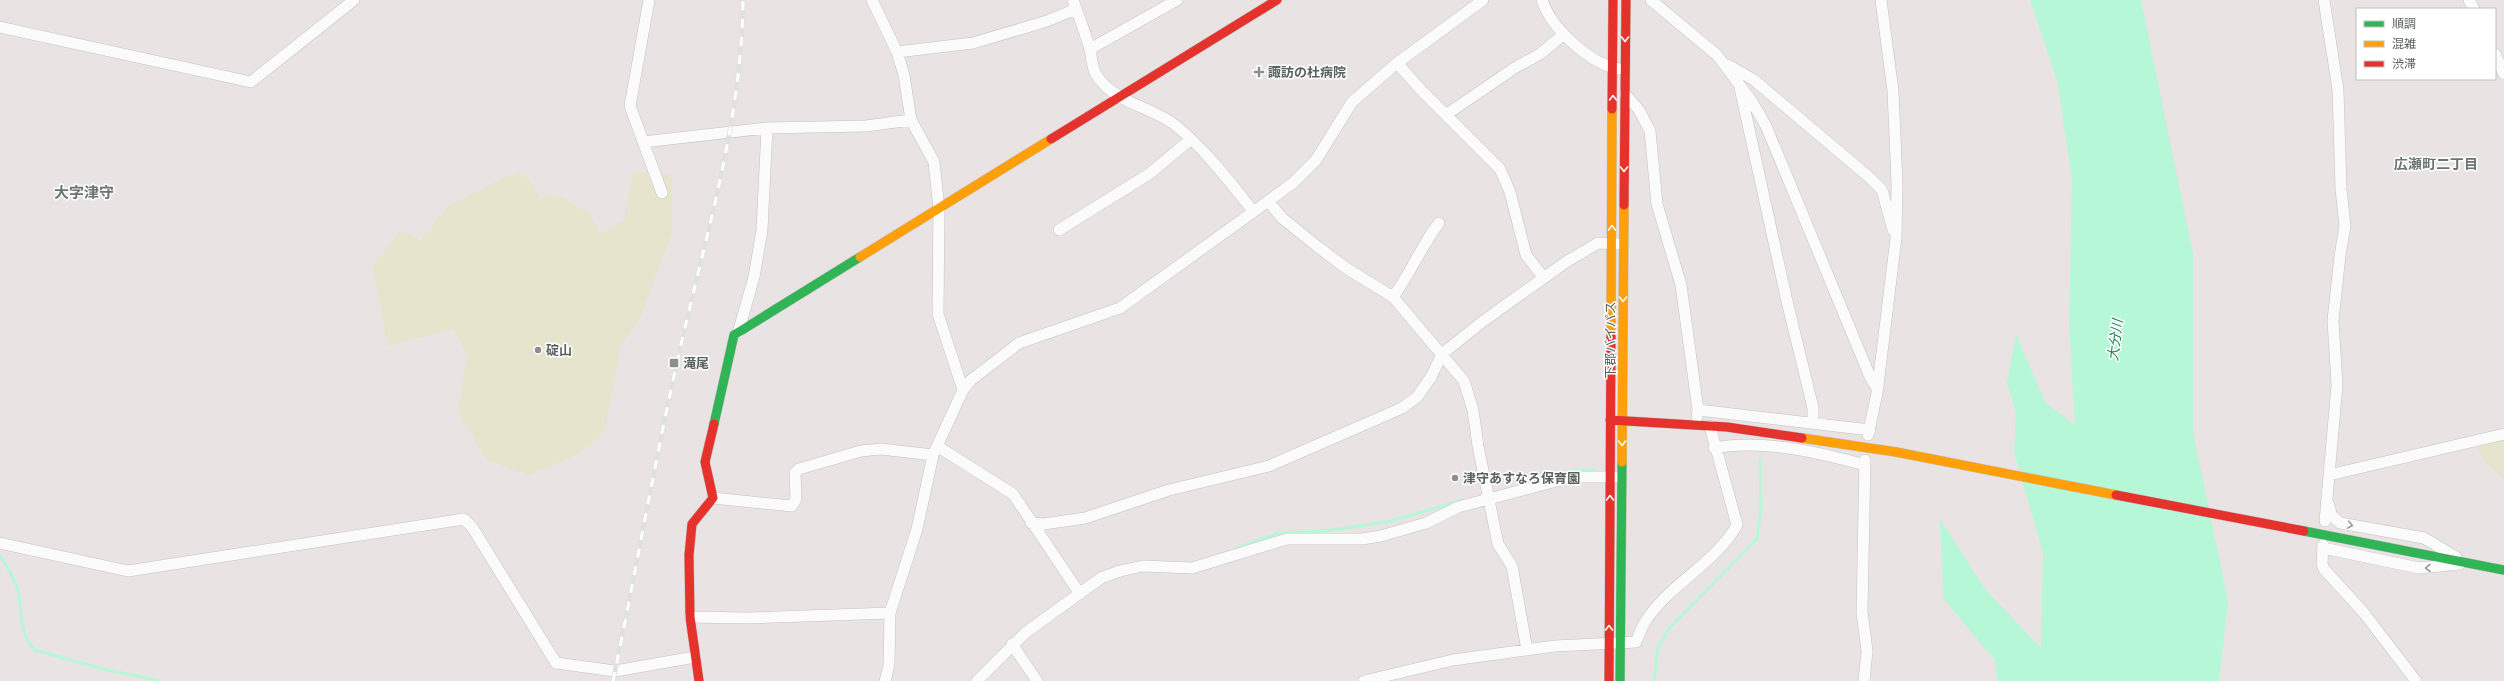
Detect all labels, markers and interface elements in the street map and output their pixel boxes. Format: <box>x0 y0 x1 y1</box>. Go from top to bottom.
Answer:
legend <box>2356 8 2496 80</box>
text: 順調 <box>2392 17 2416 31</box>
one-way arrow <box>1621 36 1629 42</box>
text: 混雑 <box>2392 37 2416 51</box>
text: 渋滞 <box>2392 57 2416 71</box>
place label: 諏訪の杜病院 <box>1268 65 1346 80</box>
marker: 諏訪の杜病院 <box>1253 66 1265 78</box>
one-way arrow <box>1608 95 1617 101</box>
district label: 広瀬町二丁目 <box>2394 156 2478 172</box>
one-way arrow <box>1620 166 1628 172</box>
district label: 大字津守 <box>54 184 114 202</box>
one-way arrow <box>1608 225 1616 231</box>
one-way arrow <box>1619 296 1627 302</box>
street label: 下郡バイパス <box>1603 301 1618 379</box>
water label: 大分川 <box>2105 316 2126 362</box>
place label: 碇山 <box>546 343 572 358</box>
marker: 碇山 <box>533 345 543 355</box>
place label: 滝尾 <box>683 356 709 371</box>
marker: 滝尾 <box>668 357 680 369</box>
one-way arrow <box>1618 440 1626 446</box>
place label: 津守あすなろ保育園 <box>1463 471 1580 486</box>
marker: 津守あすなろ保育園 <box>1450 473 1460 483</box>
one-way arrow <box>1606 495 1614 501</box>
one-way arrow <box>2347 521 2353 529</box>
one-way arrow <box>2425 564 2431 572</box>
one-way arrow <box>1605 625 1613 631</box>

